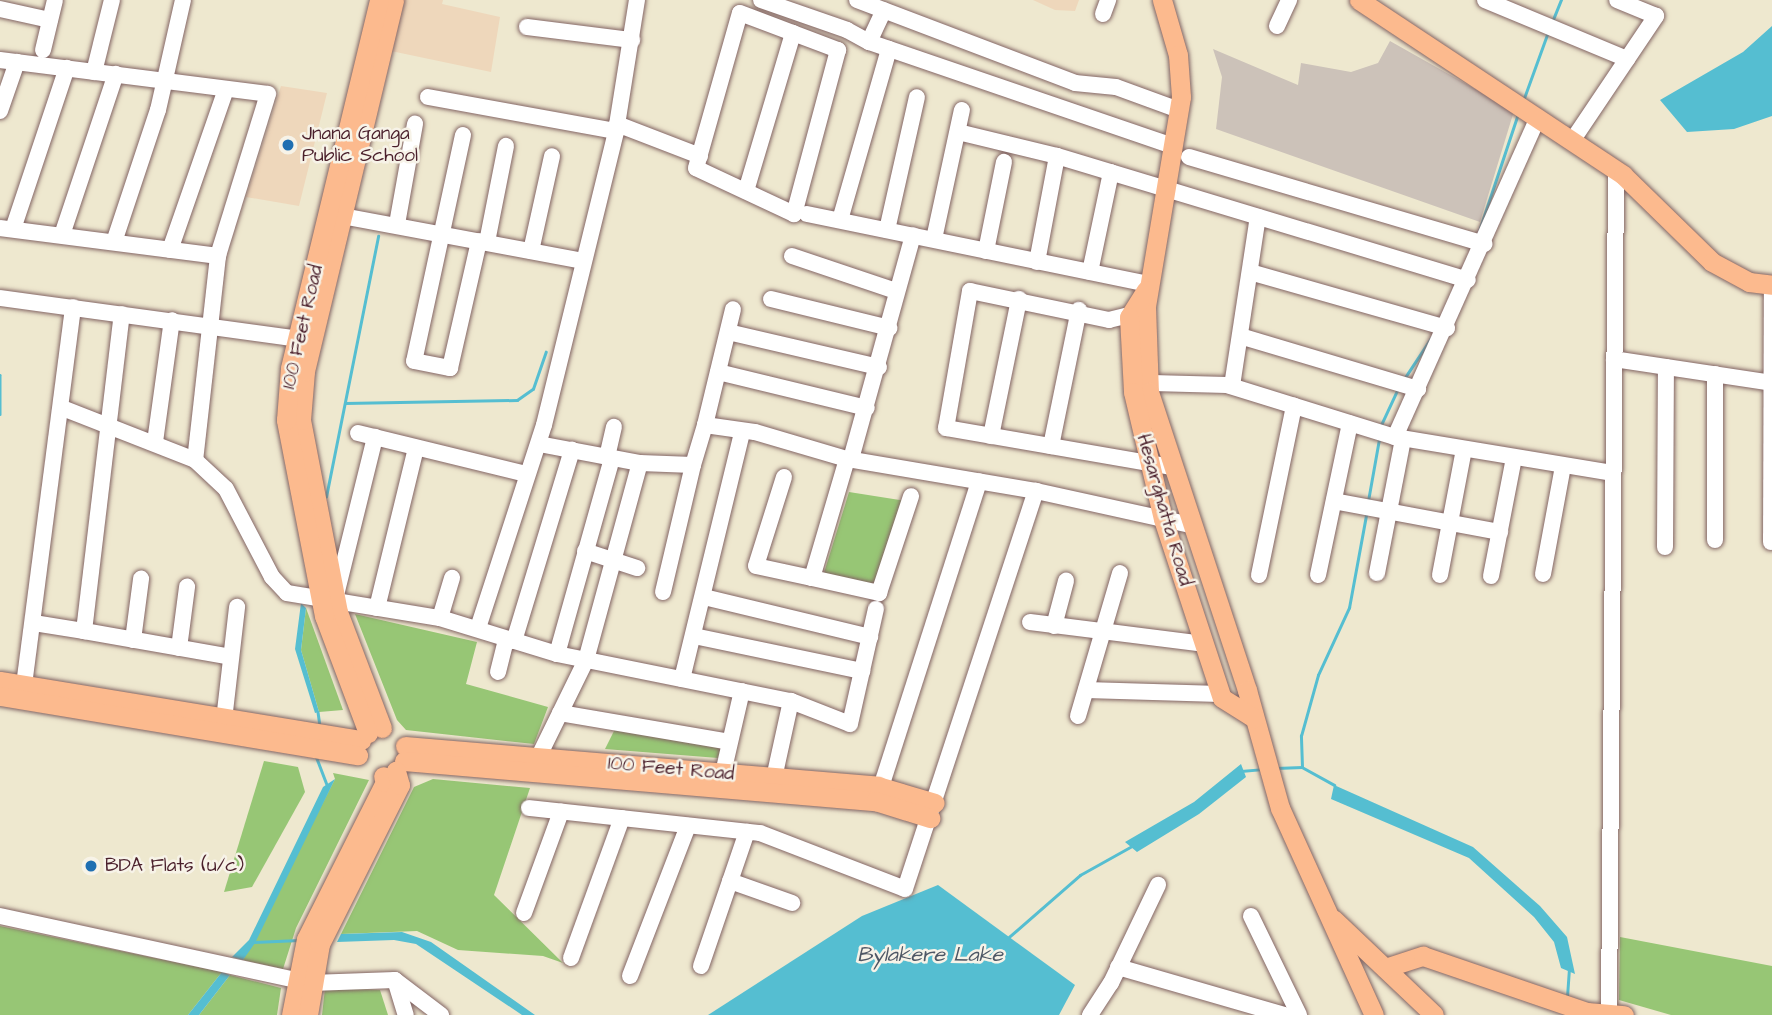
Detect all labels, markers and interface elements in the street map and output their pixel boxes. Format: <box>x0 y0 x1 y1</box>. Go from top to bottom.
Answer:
place label: Jnana Ganga Public School <box>302 123 418 167</box>
marker: Jnana Ganga Public School <box>280 137 296 153</box>
street label: 100 Feet Road <box>278 263 328 391</box>
street label: Hesarghatta Road <box>1131 432 1197 588</box>
street label: 100 Feet Road <box>607 752 735 786</box>
place label: BDA Flats (u/c) <box>105 855 244 877</box>
marker: BDA Flats (u/c) <box>83 858 99 874</box>
water label: Bylakere Lake <box>857 942 1003 968</box>

